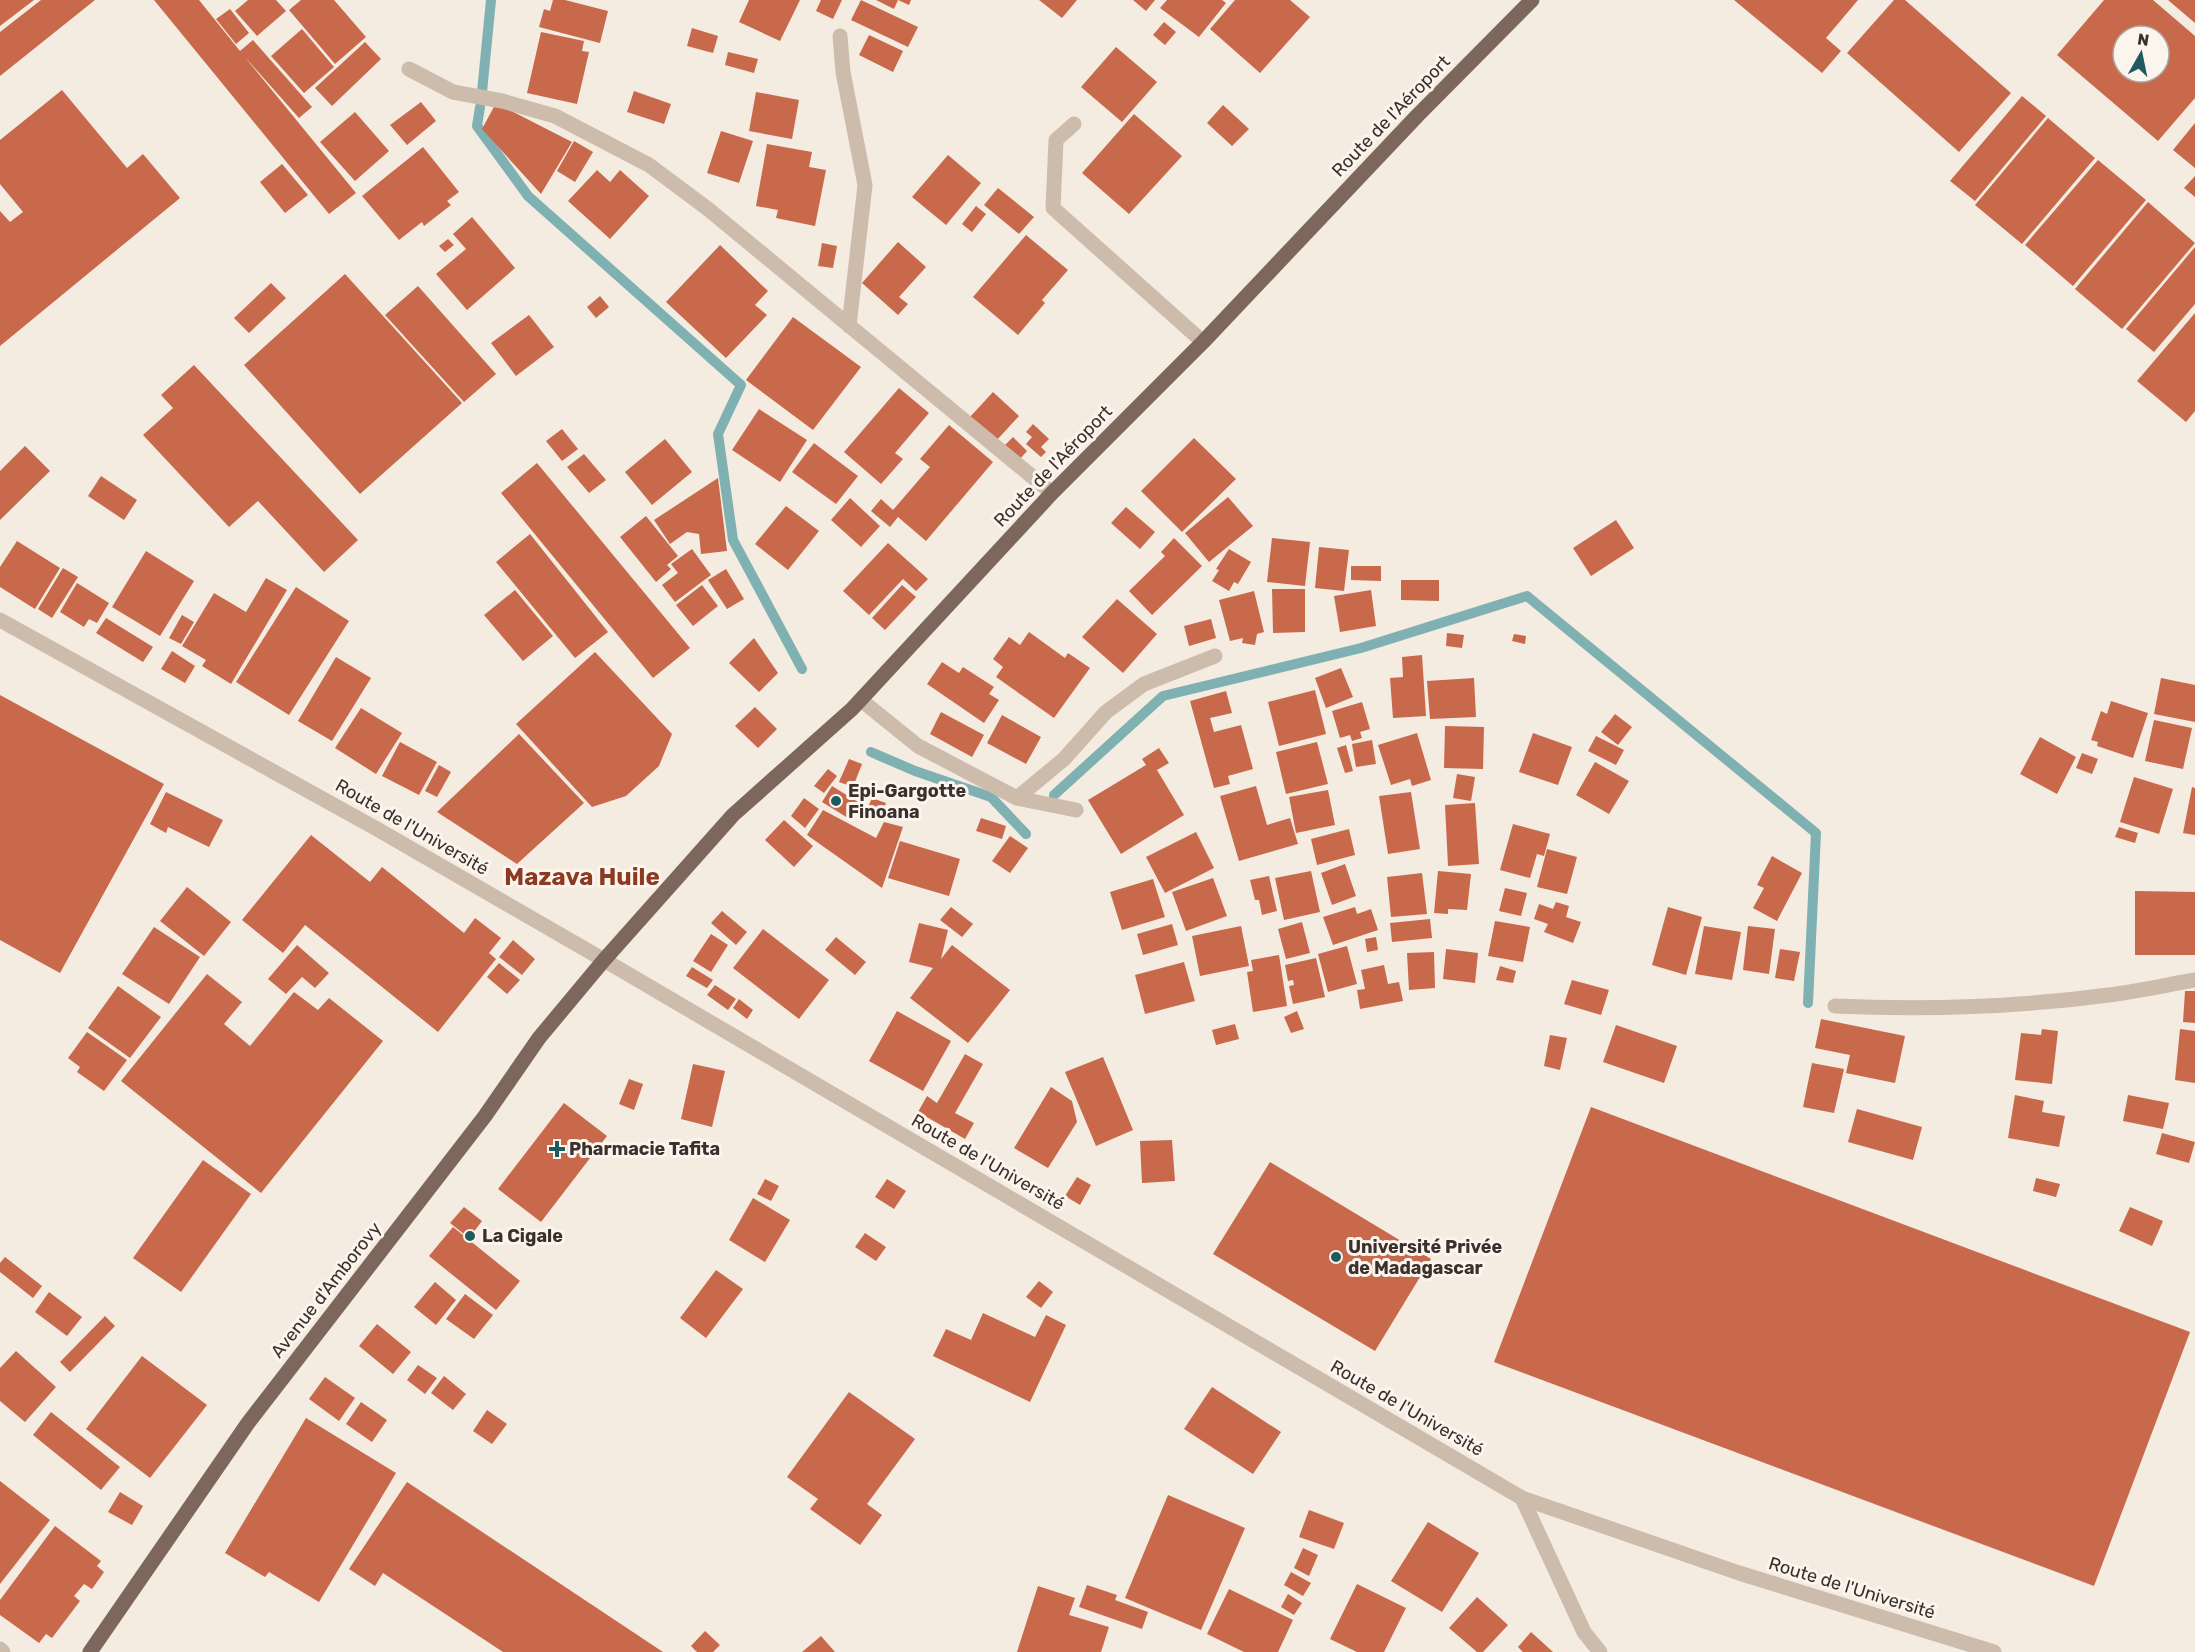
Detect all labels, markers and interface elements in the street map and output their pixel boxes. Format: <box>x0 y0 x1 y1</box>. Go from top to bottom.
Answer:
north arrow <box>2111 24 2171 84</box>
text: N <box>2136 29 2150 50</box>
street label: Route de l'Aéroport <box>1327 51 1455 181</box>
street label: Route de l'Aéroport <box>989 401 1117 531</box>
street label: Route de l'Université <box>332 774 492 880</box>
place label: Epi-Gargotte Finoana <box>848 780 966 823</box>
marker: Epi-Gargotte Finoana <box>829 794 843 808</box>
district label: Mazava Huile <box>504 863 660 891</box>
street label: Route de l'Université <box>908 1109 1068 1215</box>
place label: Pharmacie Tafita <box>569 1138 720 1160</box>
marker: Pharmacie Tafita <box>550 1142 564 1156</box>
street label: Avenue d'Amborovy <box>266 1218 386 1362</box>
place label: La Cigale <box>482 1225 563 1247</box>
marker: La Cigale <box>463 1229 477 1243</box>
place label: Université Privée de Madagascar <box>1348 1236 1503 1279</box>
marker: Université Privée de Madagascar <box>1329 1250 1343 1264</box>
street label: Route de l'Université <box>1327 1355 1487 1461</box>
street label: Route de l'Université <box>1766 1552 1938 1624</box>

